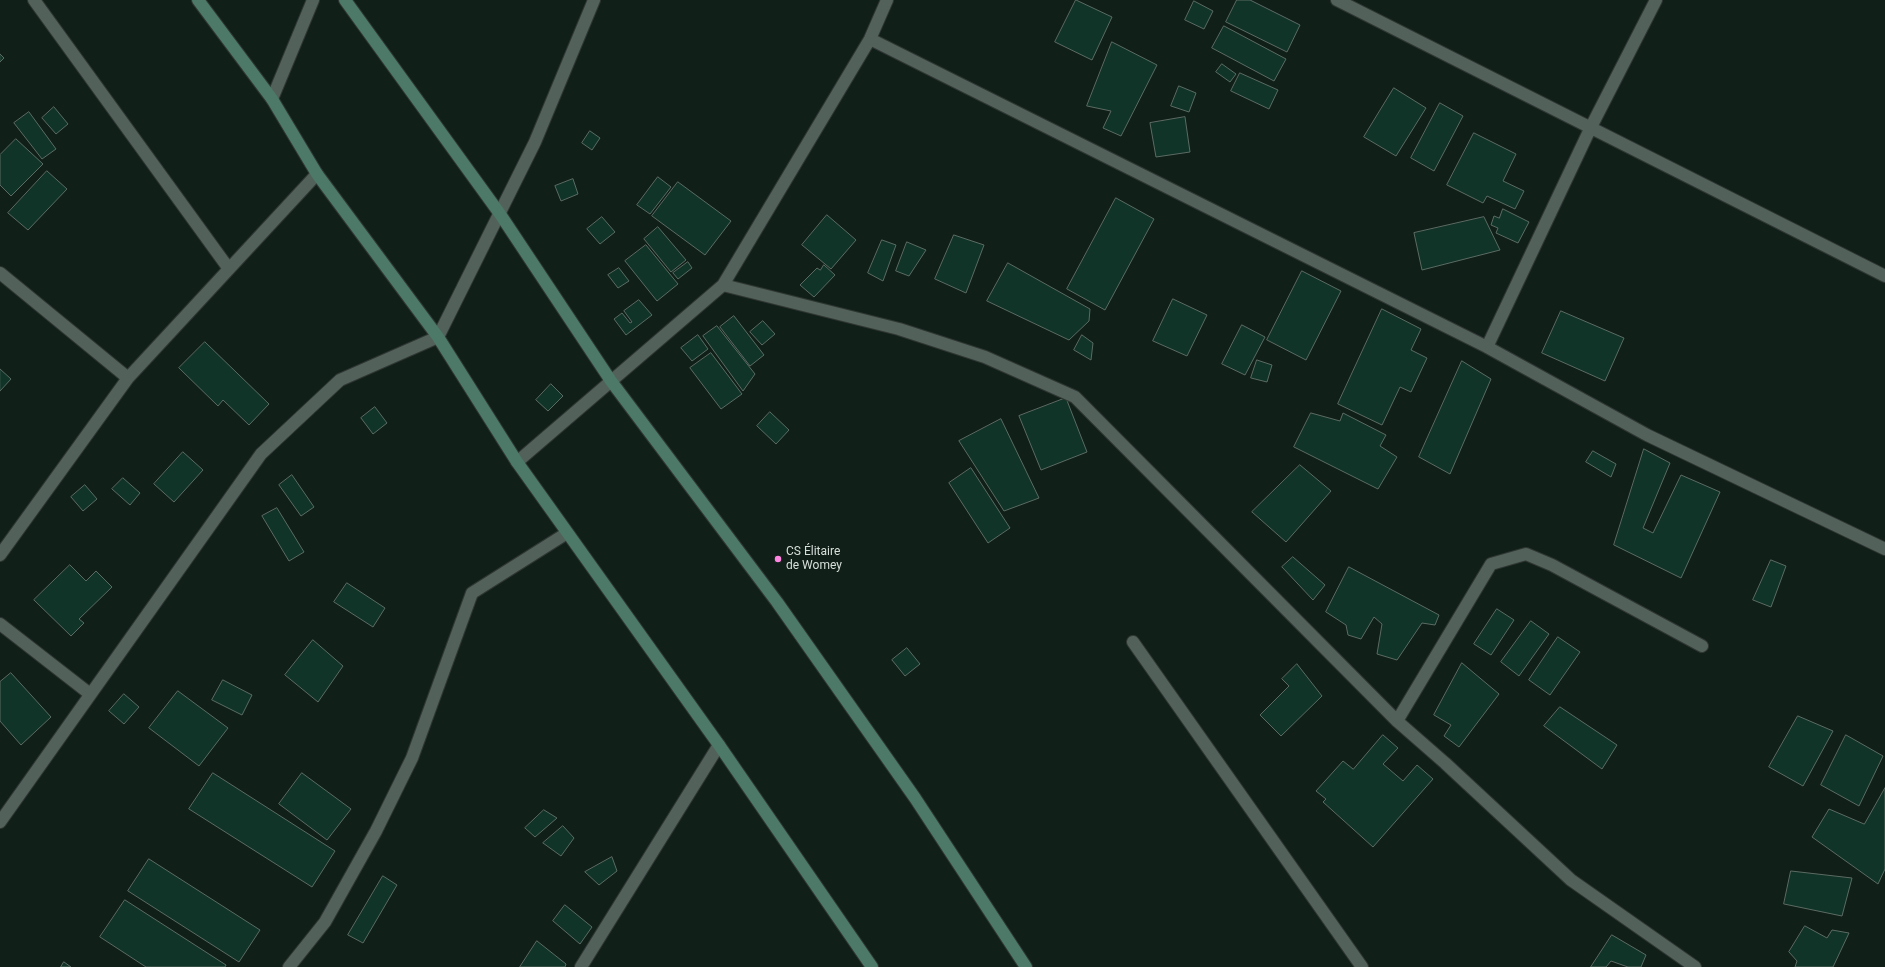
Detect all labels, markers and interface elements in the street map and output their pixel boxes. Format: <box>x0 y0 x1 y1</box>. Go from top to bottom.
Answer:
place label: CS Élitaire de Womey <box>786 545 842 573</box>
marker: CS Élitaire de Womey <box>773 554 783 564</box>

